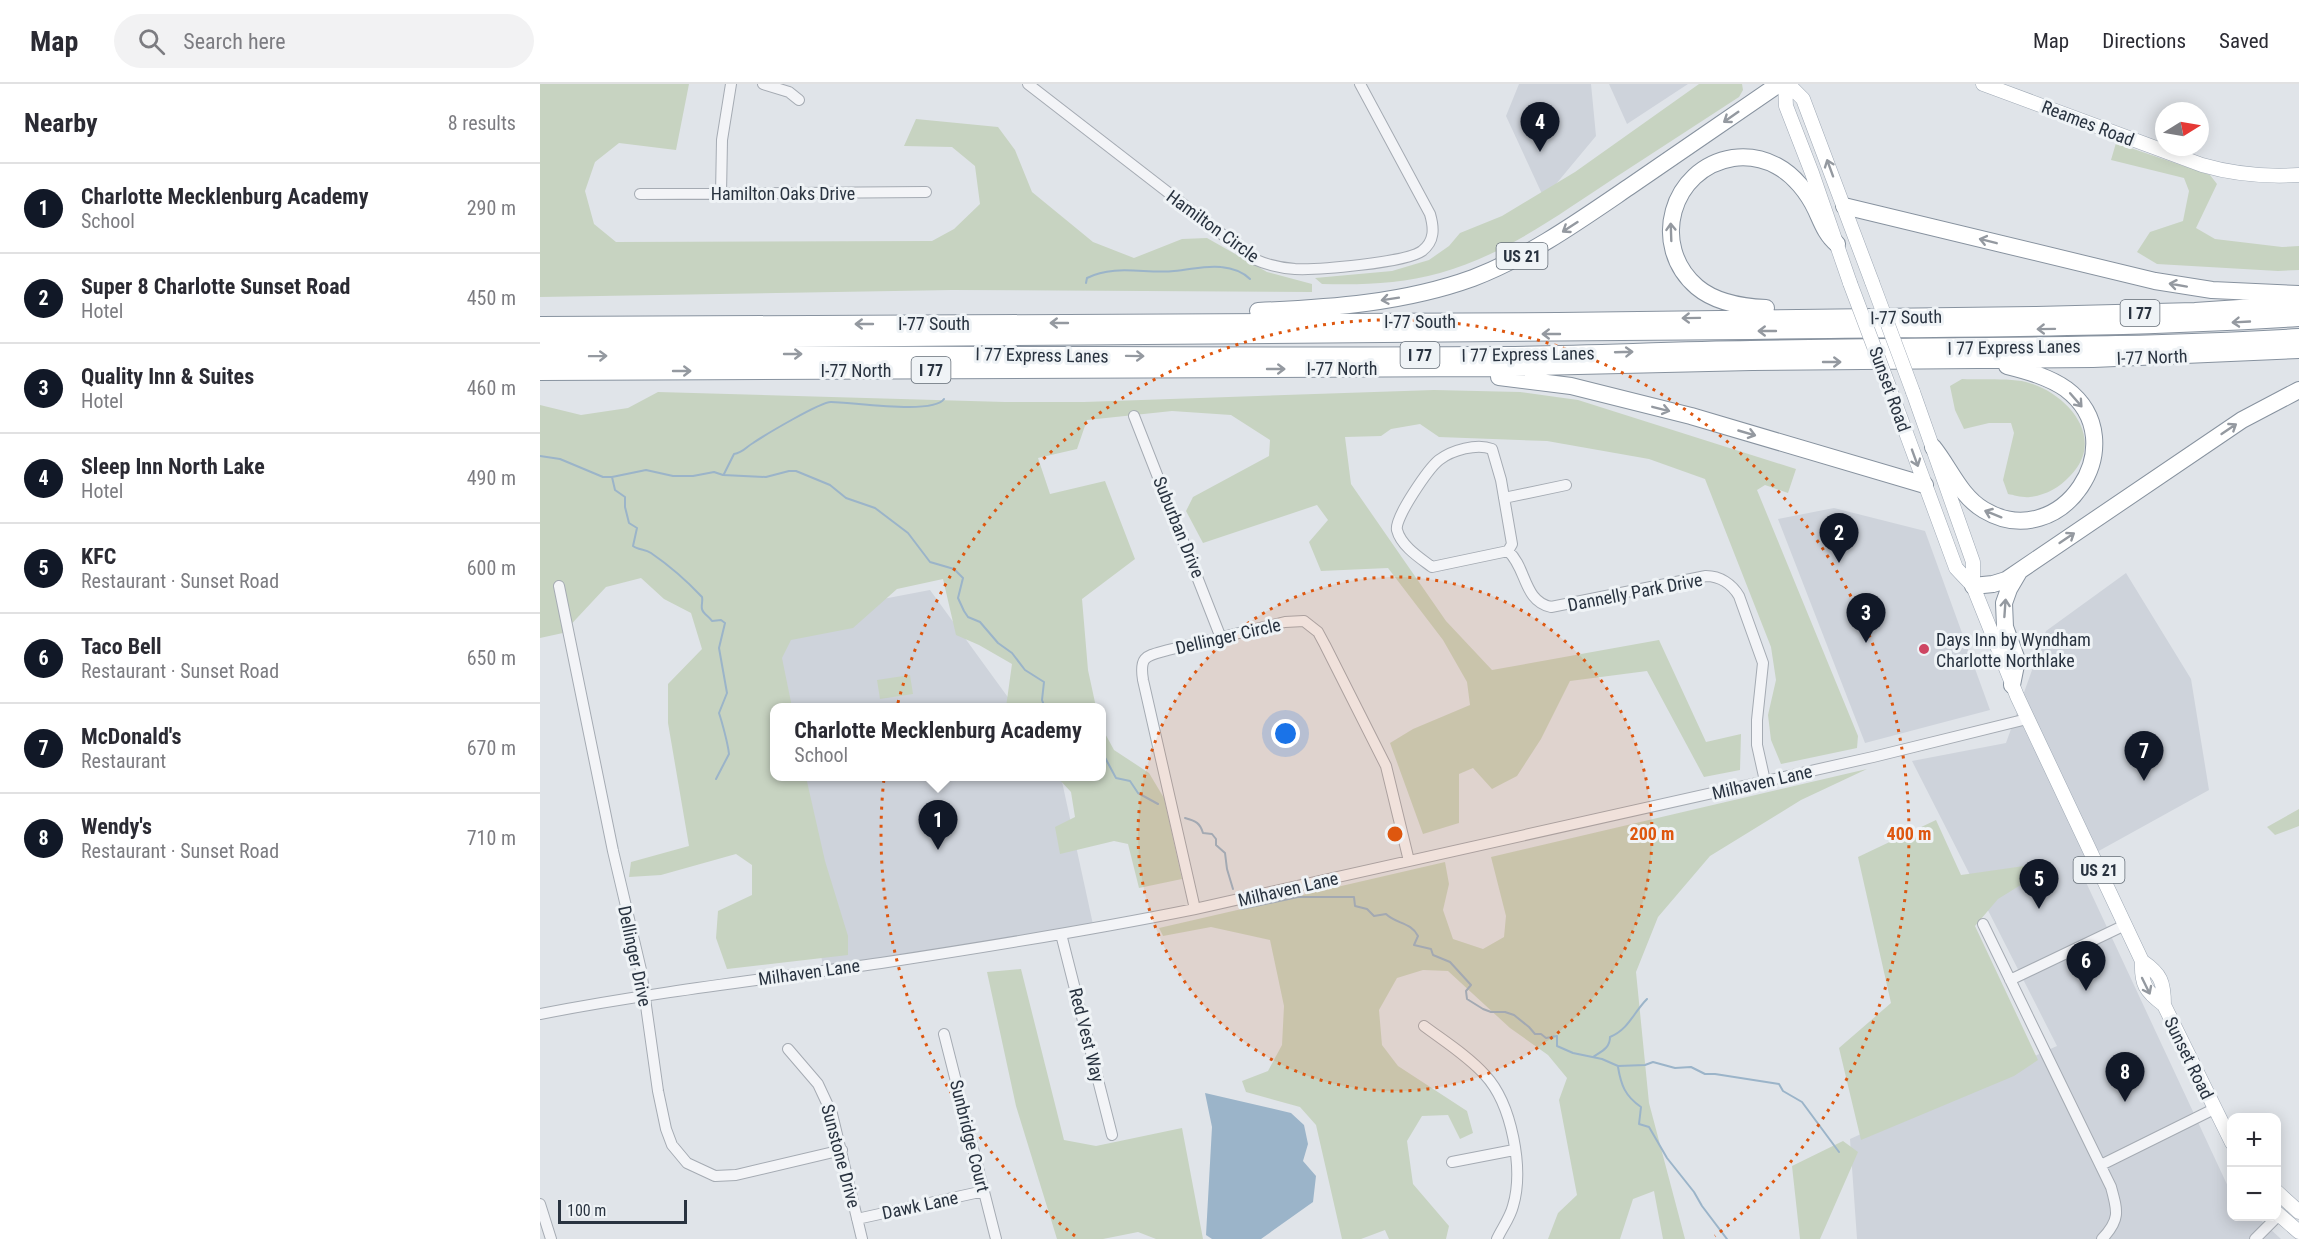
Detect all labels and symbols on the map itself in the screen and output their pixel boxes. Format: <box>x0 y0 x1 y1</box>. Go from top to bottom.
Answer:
street label: Reames Road <box>2039 96 2137 150</box>
north arrow <box>2155 102 2209 156</box>
pin: 4 <box>1520 103 1560 152</box>
one-way arrow <box>1723 111 1740 123</box>
one-way arrow <box>1824 160 1835 178</box>
street label: Hamilton Oaks Drive <box>711 183 855 204</box>
street label: Hamilton Circle <box>1163 185 1263 267</box>
one-way arrow <box>1562 222 1579 234</box>
one-way arrow <box>1666 223 1677 243</box>
one-way arrow <box>1979 234 1998 246</box>
road number: US 21 <box>1496 243 1548 269</box>
one-way arrow <box>2169 279 2188 290</box>
one-way arrow <box>1381 294 1401 305</box>
road number: I 77 <box>2120 300 2160 326</box>
street label: I-77 South <box>1870 306 1942 328</box>
street label: I-77 South <box>1384 311 1456 332</box>
street label: I-77 South <box>898 313 970 334</box>
one-way arrow <box>1681 313 1701 324</box>
one-way arrow <box>2231 316 2251 327</box>
one-way arrow <box>1049 317 1069 329</box>
one-way arrow <box>854 318 874 330</box>
one-way arrow <box>2036 323 2056 334</box>
one-way arrow <box>1757 325 1777 336</box>
one-way arrow <box>1541 328 1561 340</box>
street label: I 77 Express Lanes <box>1947 335 2081 359</box>
road number: I 77 <box>1400 342 1440 368</box>
street label: I 77 Express Lanes <box>1461 342 1595 366</box>
street label: I 77 Express Lanes <box>975 343 1109 367</box>
street label: Sunset Road <box>1865 344 1915 434</box>
street label: I-77 North <box>2116 345 2188 369</box>
one-way arrow <box>1614 347 1634 358</box>
one-way arrow <box>783 348 803 360</box>
one-way arrow <box>588 350 608 362</box>
one-way arrow <box>1125 350 1145 362</box>
one-way arrow <box>1821 356 1841 367</box>
road number: I 77 <box>912 357 950 383</box>
street label: I-77 North <box>1307 358 1378 379</box>
street label: I-77 North <box>821 360 892 381</box>
one-way arrow <box>1266 363 1286 375</box>
one-way arrow <box>672 365 692 377</box>
one-way arrow <box>2069 392 2083 407</box>
one-way arrow <box>1651 403 1670 415</box>
one-way arrow <box>2221 423 2237 435</box>
one-way arrow <box>1738 428 1757 439</box>
one-way arrow <box>1910 448 1921 467</box>
street label: Suburban Drive <box>1149 473 1209 581</box>
one-way arrow <box>1985 508 2003 519</box>
pin: 2 <box>1820 514 1858 563</box>
one-way arrow <box>2059 532 2075 544</box>
street label: Dannelly Park Drive <box>1566 569 1704 615</box>
pin: 3 <box>1846 594 1886 643</box>
one-way arrow <box>1999 599 2010 619</box>
street label: Dellinger Circle <box>1173 614 1283 658</box>
place label: Days Inn by Wyndham Charlotte Northlake <box>1936 629 2091 671</box>
marker: Days Inn by Wyndham Charlotte Northlake <box>1917 642 1931 656</box>
your location <box>1271 719 1300 748</box>
pin: 7 <box>2124 732 2164 781</box>
street label: Milhaven Lane <box>1710 760 1814 804</box>
pin: 1 <box>918 800 958 850</box>
text: 200 m <box>1630 823 1674 844</box>
text: 400 m <box>1887 823 1931 844</box>
centre of rings <box>1385 824 1405 844</box>
road number: US 21 <box>2074 857 2124 883</box>
pin: 5 <box>2020 860 2058 909</box>
street label: Milhaven Lane <box>1236 867 1340 911</box>
street label: Dellinger Drive <box>614 904 656 1008</box>
pin: 6 <box>2066 942 2106 991</box>
street label: Milhaven Lane <box>757 954 861 990</box>
one-way arrow <box>2141 977 2153 995</box>
street label: Red Vest Way <box>1065 986 1109 1085</box>
street label: Sunset Road <box>2160 1013 2218 1103</box>
pin: 8 <box>2106 1052 2144 1102</box>
street label: Sunbridge Court <box>946 1078 994 1194</box>
street label: Sunstone Drive <box>817 1102 865 1210</box>
street label: Dawk Lane <box>880 1187 960 1223</box>
scale bar <box>558 1197 687 1224</box>

